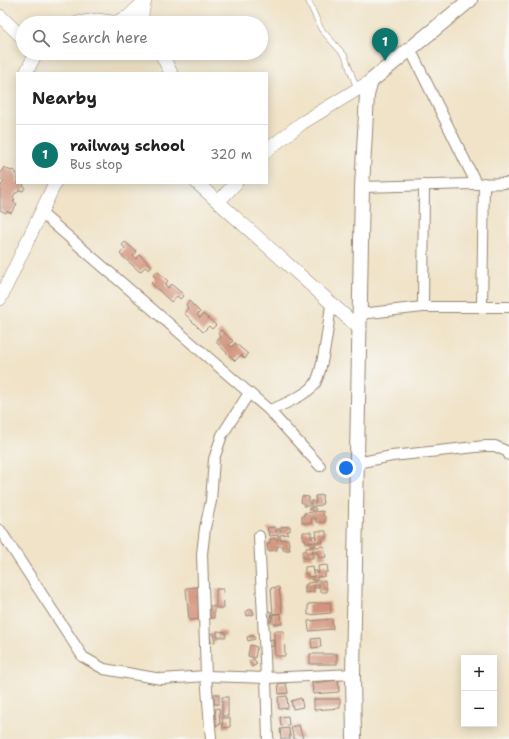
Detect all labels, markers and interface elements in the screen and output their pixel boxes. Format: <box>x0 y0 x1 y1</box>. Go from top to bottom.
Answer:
search box <box>16 16 268 60</box>
icon: search <box>30 27 52 49</box>
text: Search here <box>62 28 148 48</box>
pin: 1 <box>372 28 398 61</box>
text: Nearby <box>32 87 97 109</box>
text: railway school <box>70 136 185 156</box>
text: 1 <box>42 146 48 163</box>
text: 320 m <box>210 146 252 163</box>
text: Bus stop <box>70 156 122 173</box>
your location <box>336 458 356 478</box>
map controls <box>461 655 497 727</box>
button: + <box>461 655 497 691</box>
button: − <box>461 691 497 727</box>

